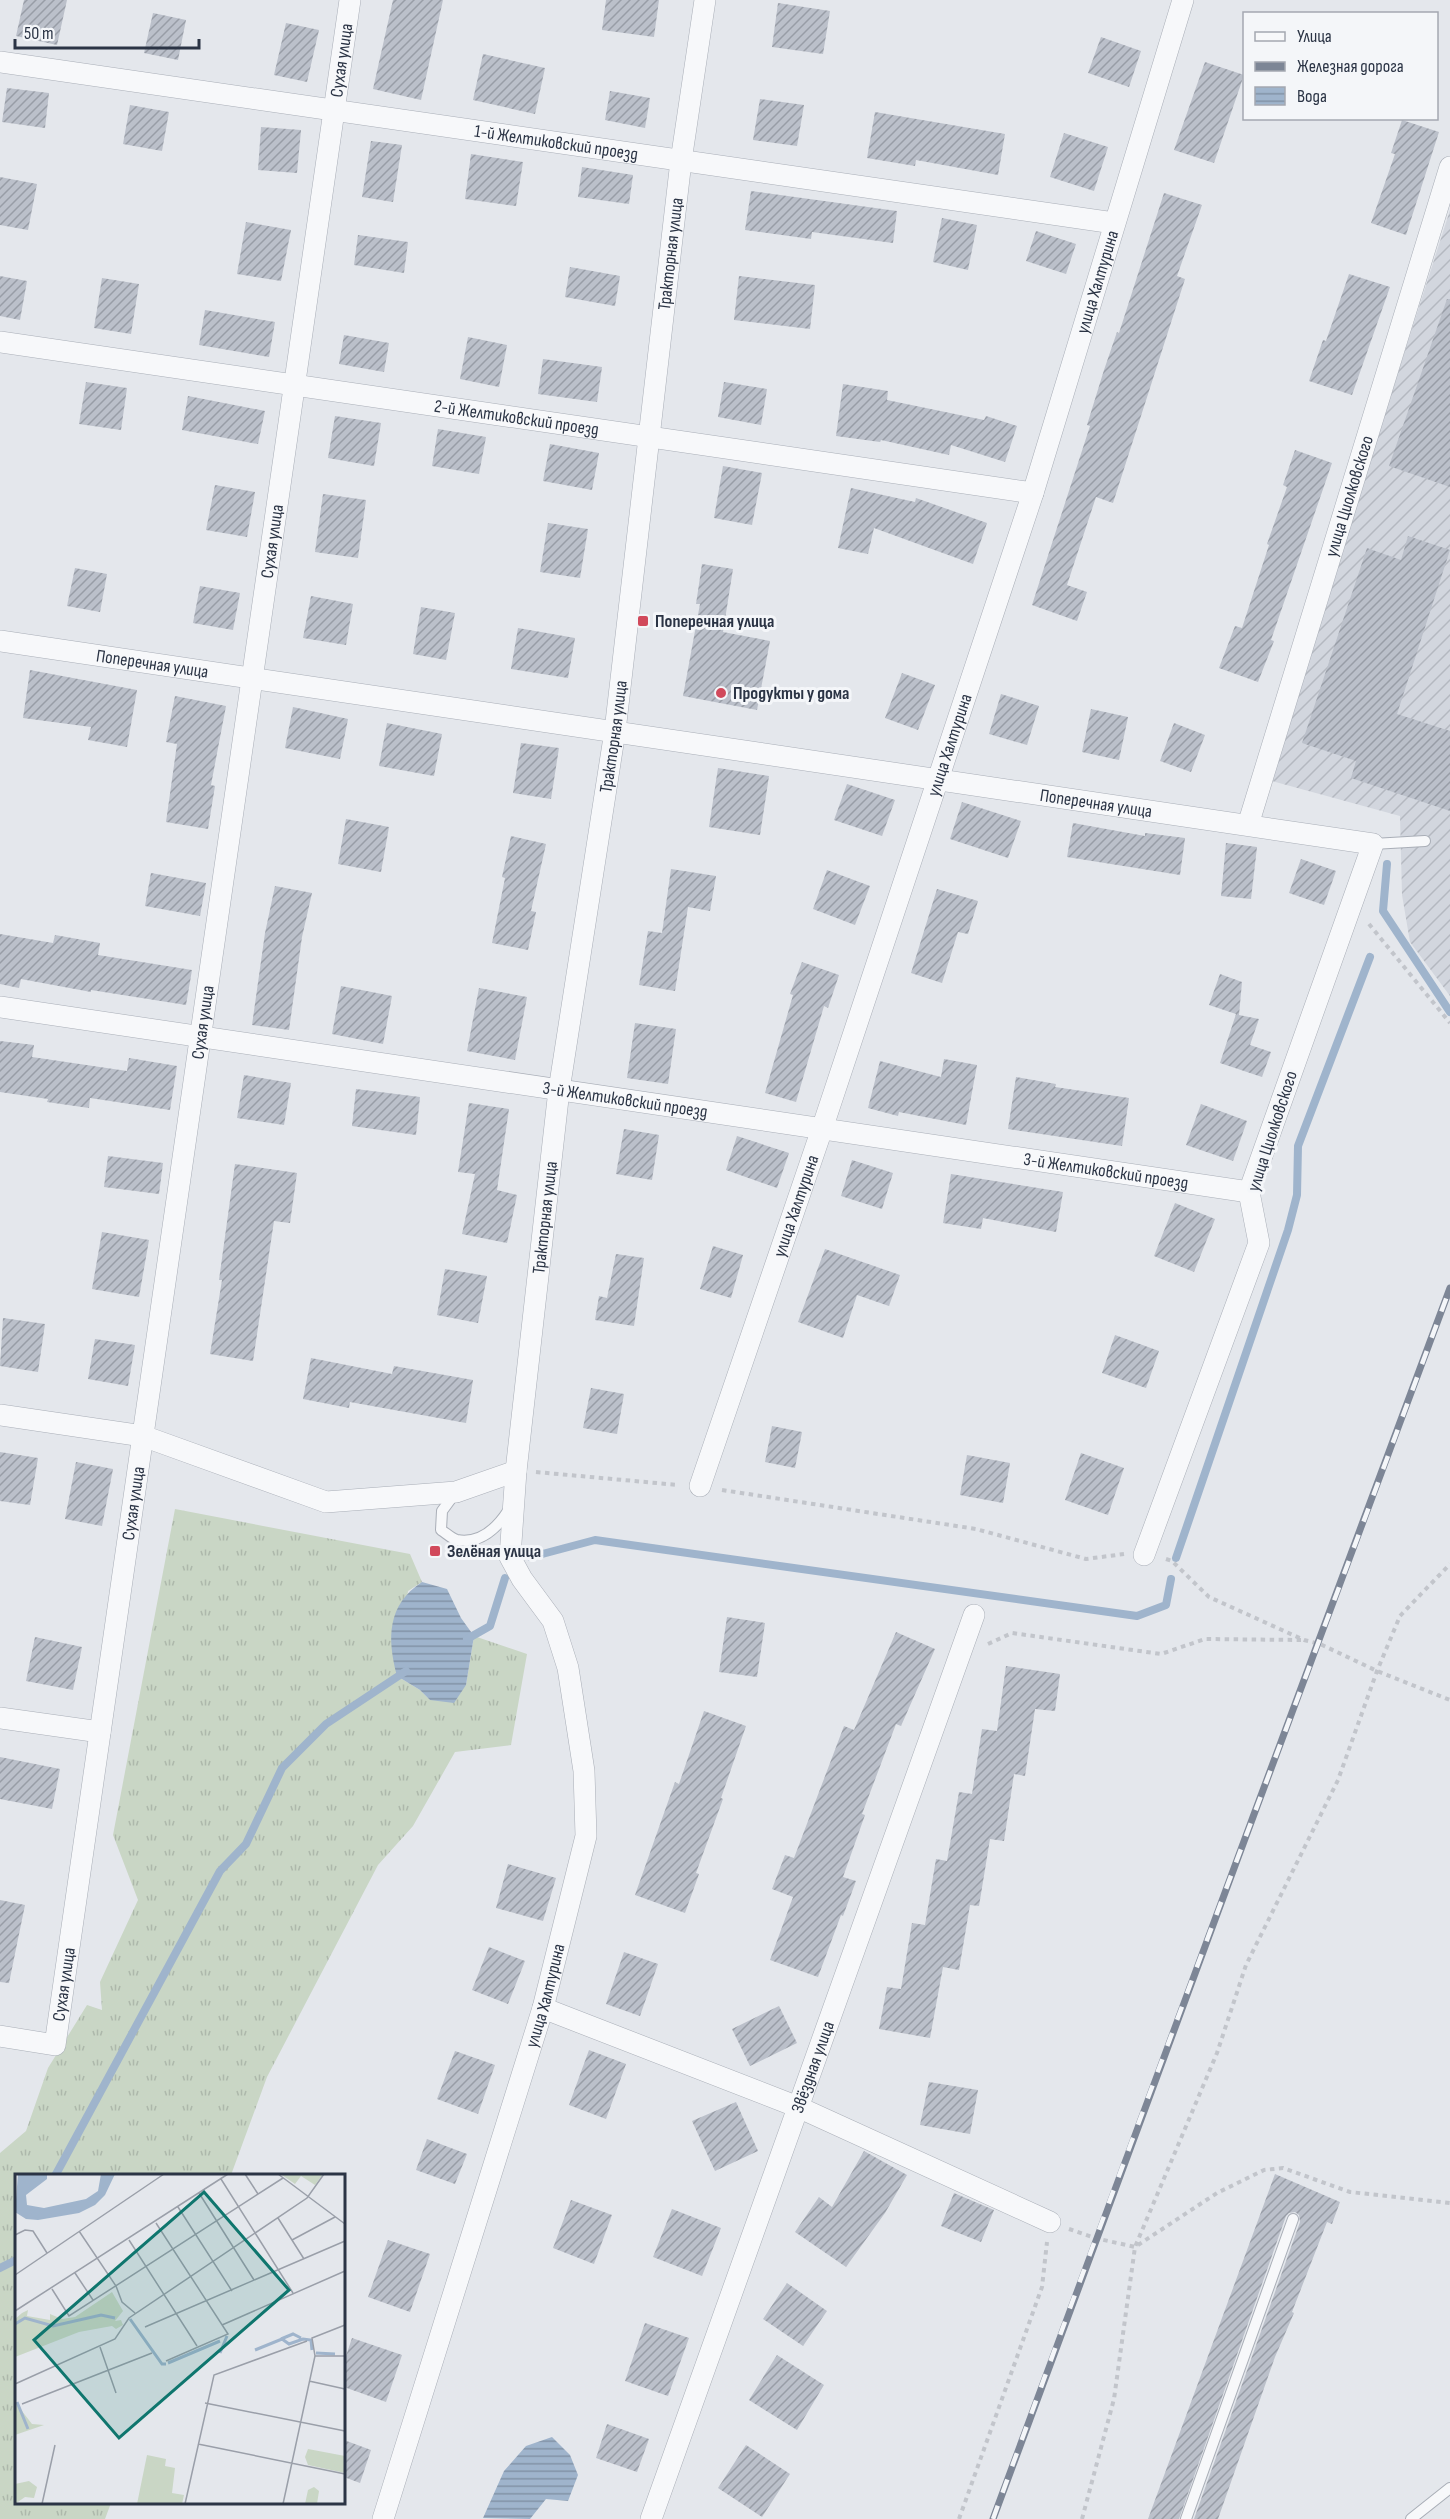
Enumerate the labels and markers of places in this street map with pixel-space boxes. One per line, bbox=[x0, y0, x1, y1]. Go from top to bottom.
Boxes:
place label: Поперечная улица bbox=[655, 611, 774, 632]
marker: Поперечная улица bbox=[636, 614, 650, 628]
place label: Продукты у дома bbox=[733, 683, 849, 704]
marker: Продукты у дома bbox=[714, 686, 728, 700]
place label: Зелёная улица bbox=[447, 1541, 541, 1562]
marker: Зелёная улица bbox=[428, 1544, 442, 1558]

